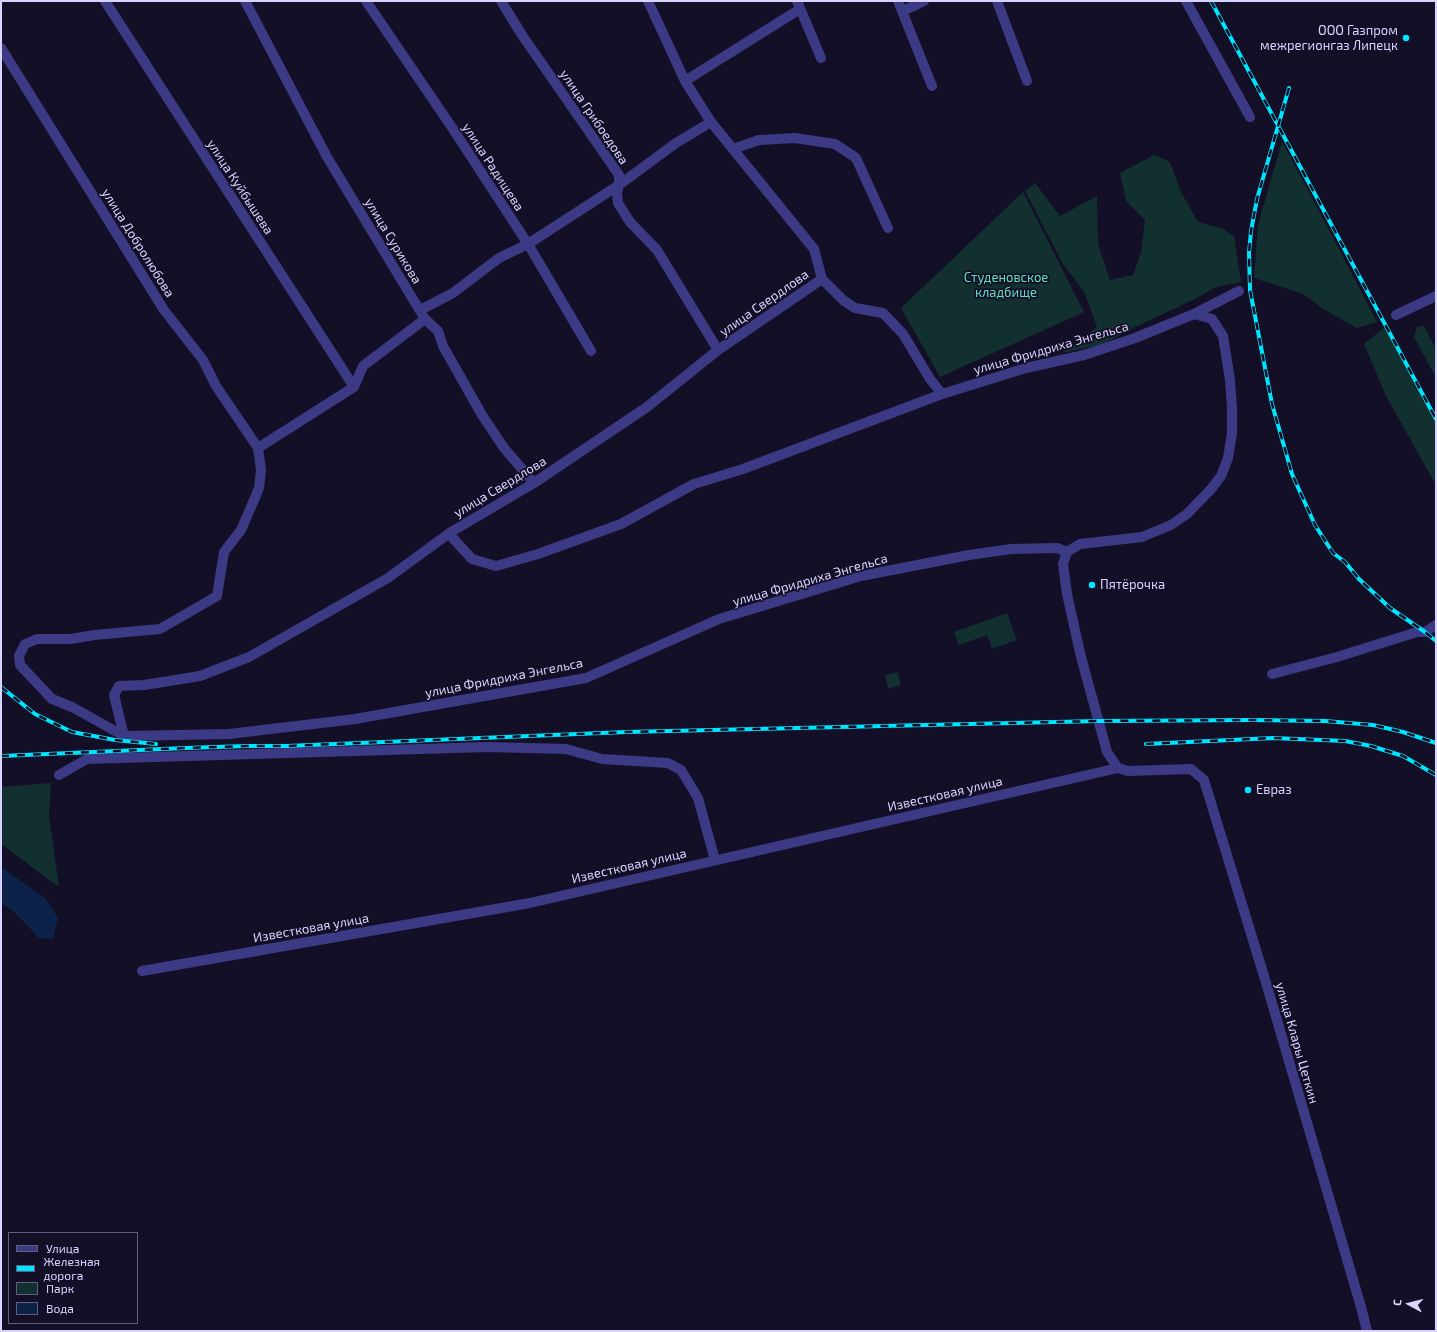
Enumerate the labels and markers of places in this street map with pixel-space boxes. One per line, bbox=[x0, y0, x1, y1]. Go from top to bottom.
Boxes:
place label: ООО Газпром межрегионгаз Липецк bbox=[1260, 23, 1398, 54]
marker: ООО Газпром межрегионгаз Липецк bbox=[1401, 33, 1411, 43]
place label: Пятёрочка bbox=[1100, 577, 1165, 593]
marker: Пятёрочка bbox=[1087, 580, 1097, 590]
place label: Евраз bbox=[1256, 782, 1292, 798]
marker: Евраз bbox=[1243, 785, 1253, 795]

